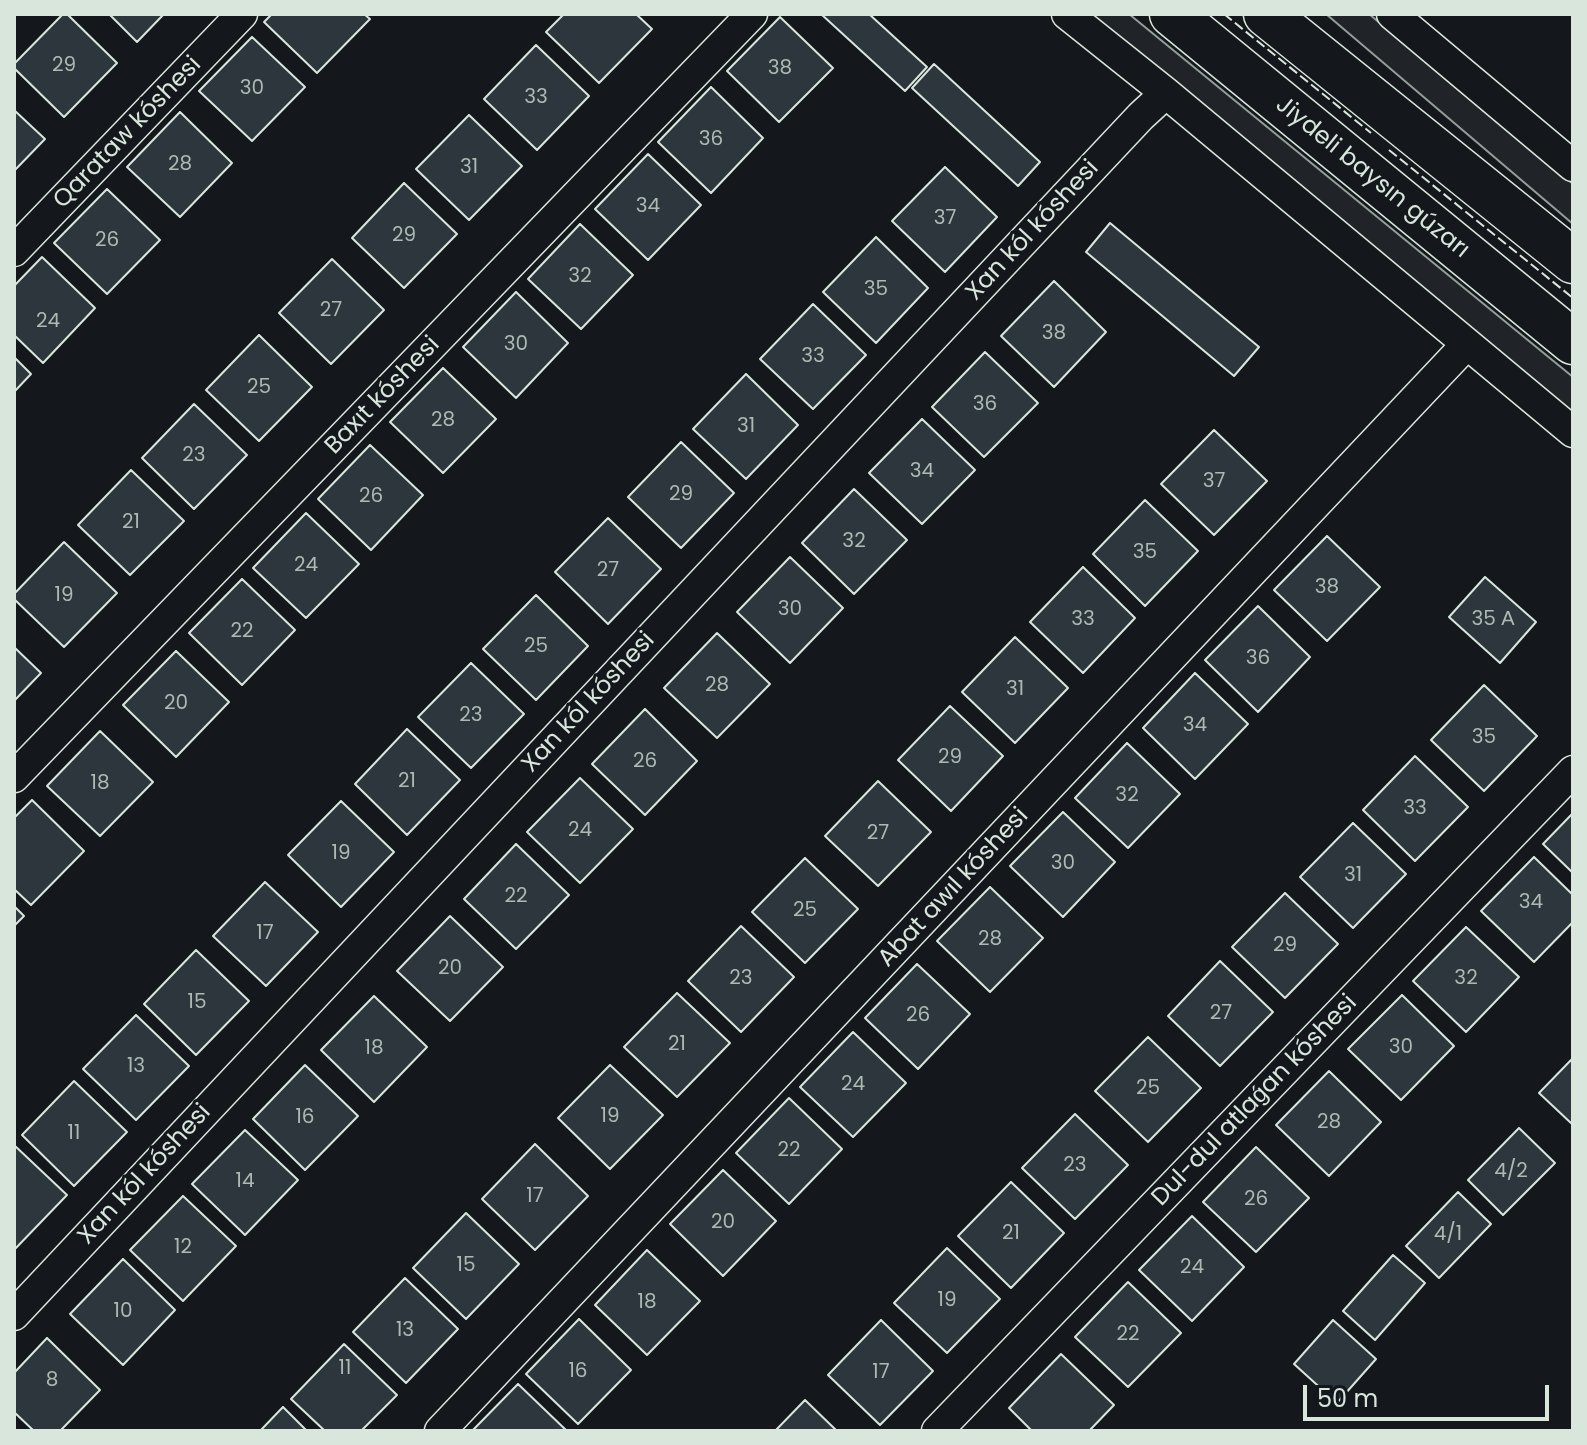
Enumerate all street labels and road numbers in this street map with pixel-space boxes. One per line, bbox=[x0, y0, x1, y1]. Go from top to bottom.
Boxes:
street label: Qarataw kóshesi bbox=[48, 51, 208, 215]
street label: Jiydeli baysın gúzarı bbox=[1269, 91, 1475, 265]
street label: Xan kól kóshesi bbox=[960, 155, 1106, 307]
street label: Baxıt kóshesi bbox=[320, 331, 446, 461]
street label: Xan kól kóshesi bbox=[516, 627, 662, 779]
street label: Abat awıl kóshesi bbox=[873, 803, 1035, 973]
street label: Dul-dul atlaǵan kóshesi bbox=[1146, 989, 1364, 1213]
street label: Xan kól kóshesi bbox=[72, 1099, 218, 1251]

